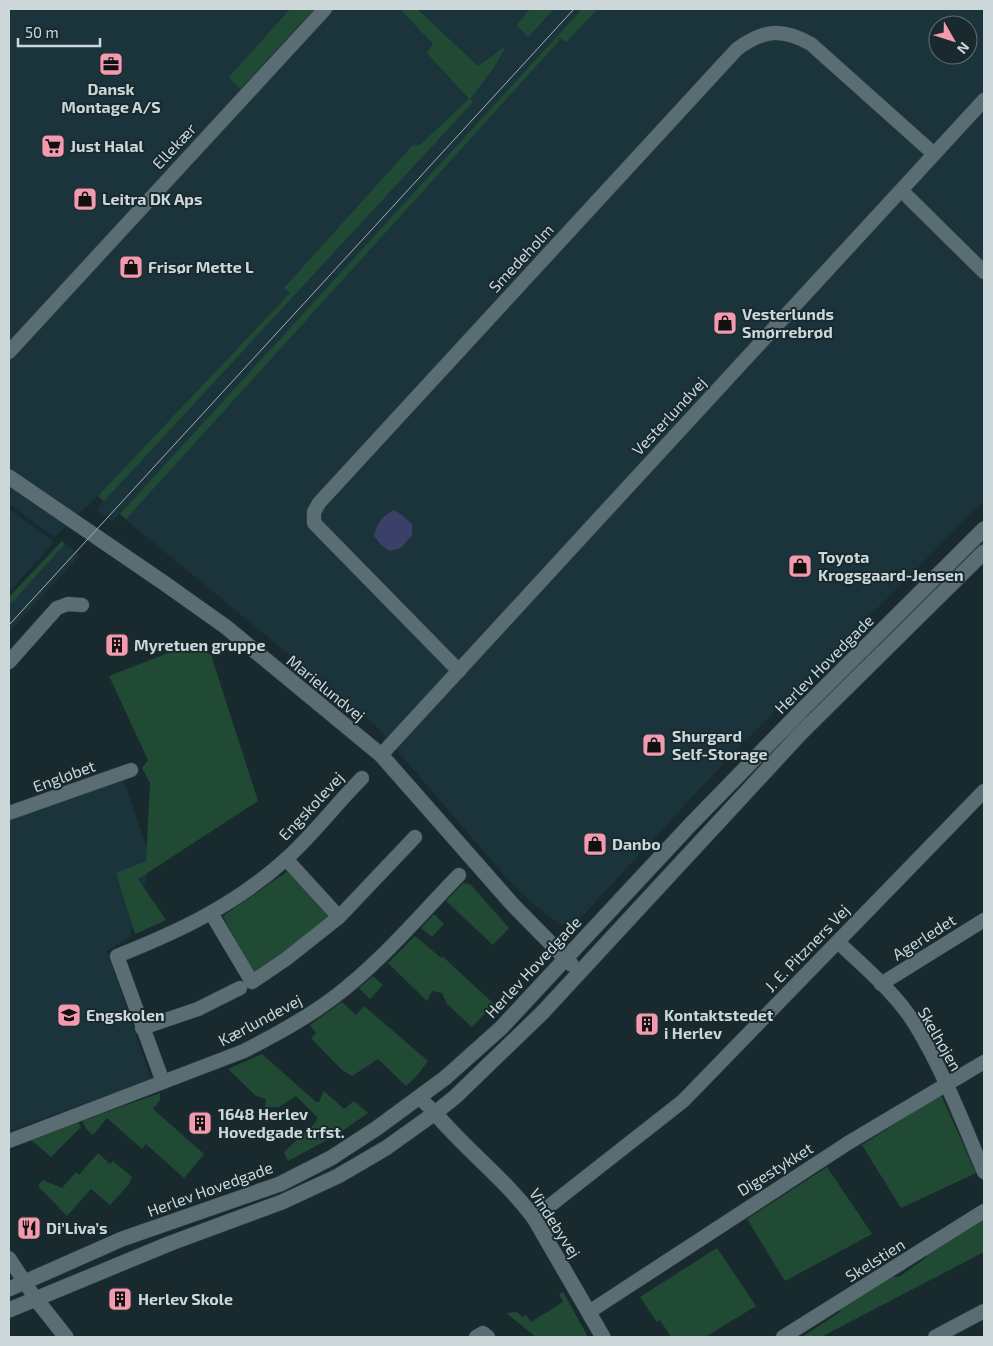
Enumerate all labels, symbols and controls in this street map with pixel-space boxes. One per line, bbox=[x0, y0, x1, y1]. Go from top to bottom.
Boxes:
scale bar bbox=[18, 15, 100, 47]
north arrow bbox=[928, 15, 978, 65]
text: 50 m bbox=[25, 23, 59, 41]
text: N bbox=[954, 39, 973, 58]
office icon: Dansk Montage A/S bbox=[98, 51, 124, 77]
place label: Dansk Montage A/S bbox=[61, 79, 161, 116]
street label: Ellekær bbox=[148, 118, 200, 172]
supermarket icon: Just Halal bbox=[40, 133, 66, 159]
place label: Just Halal bbox=[70, 136, 144, 155]
shop icon: Leitra DK Aps bbox=[72, 186, 98, 212]
place label: Leitra DK Aps bbox=[102, 189, 202, 208]
street label: Smedeholm bbox=[484, 220, 557, 296]
shop icon: Frisør Mette L bbox=[118, 254, 144, 280]
place label: Frisør Mette L bbox=[148, 257, 254, 276]
place label: Vesterlunds Smørrebrød bbox=[742, 304, 834, 341]
shop icon: Vesterlunds Smørrebrød bbox=[712, 310, 738, 336]
street label: Vesterlundvej bbox=[627, 373, 711, 459]
place label: Toyota Krogsgaard-Jensen bbox=[818, 547, 964, 584]
shop icon: Toyota Krogsgaard-Jensen bbox=[787, 553, 813, 579]
street label: Herlev Hovedgade bbox=[770, 610, 877, 717]
building icon: Myretuen gruppe bbox=[104, 632, 130, 658]
place label: Myretuen gruppe bbox=[134, 635, 265, 655]
street label: Marielundvej bbox=[283, 650, 369, 726]
place label: Shurgard Self-Storage bbox=[672, 726, 768, 763]
shop icon: Shurgard Self-Storage bbox=[641, 732, 667, 758]
street label: Engløbet bbox=[30, 756, 98, 796]
street label: Engskolevej bbox=[274, 768, 348, 844]
shop icon: Danbo bbox=[582, 831, 608, 857]
place label: Danbo bbox=[612, 834, 661, 853]
street label: J. E. Pitzners Vej bbox=[760, 900, 854, 996]
street label: Agerledet bbox=[889, 910, 959, 963]
street label: Herlev Hovedgade bbox=[481, 912, 585, 1021]
street label: Kærlundevej bbox=[215, 990, 305, 1050]
school or university icon: Engskolen bbox=[56, 1002, 82, 1028]
street label: Skelhøjen bbox=[914, 1003, 966, 1075]
place label: Engskolen bbox=[86, 1005, 165, 1024]
place label: Kontaktstedet i Herlev bbox=[664, 1005, 774, 1042]
building icon: Kontaktstedet i Herlev bbox=[634, 1011, 660, 1037]
place label: 1648 Herlev Hovedgade trfst. bbox=[218, 1104, 345, 1141]
building icon: 1648 Herlev Hovedgade trfst. bbox=[187, 1110, 213, 1136]
street label: Digestykket bbox=[733, 1138, 816, 1199]
street label: Herlev Hovedgade bbox=[145, 1157, 275, 1220]
street label: Vindebyvej bbox=[525, 1184, 585, 1262]
restaurant icon: Di’Liva’s bbox=[16, 1215, 42, 1241]
place label: Di’Liva’s bbox=[46, 1218, 107, 1237]
street label: Skelstien bbox=[842, 1234, 908, 1285]
building icon: Herlev Skole bbox=[107, 1286, 133, 1312]
place label: Herlev Skole bbox=[138, 1289, 233, 1308]

